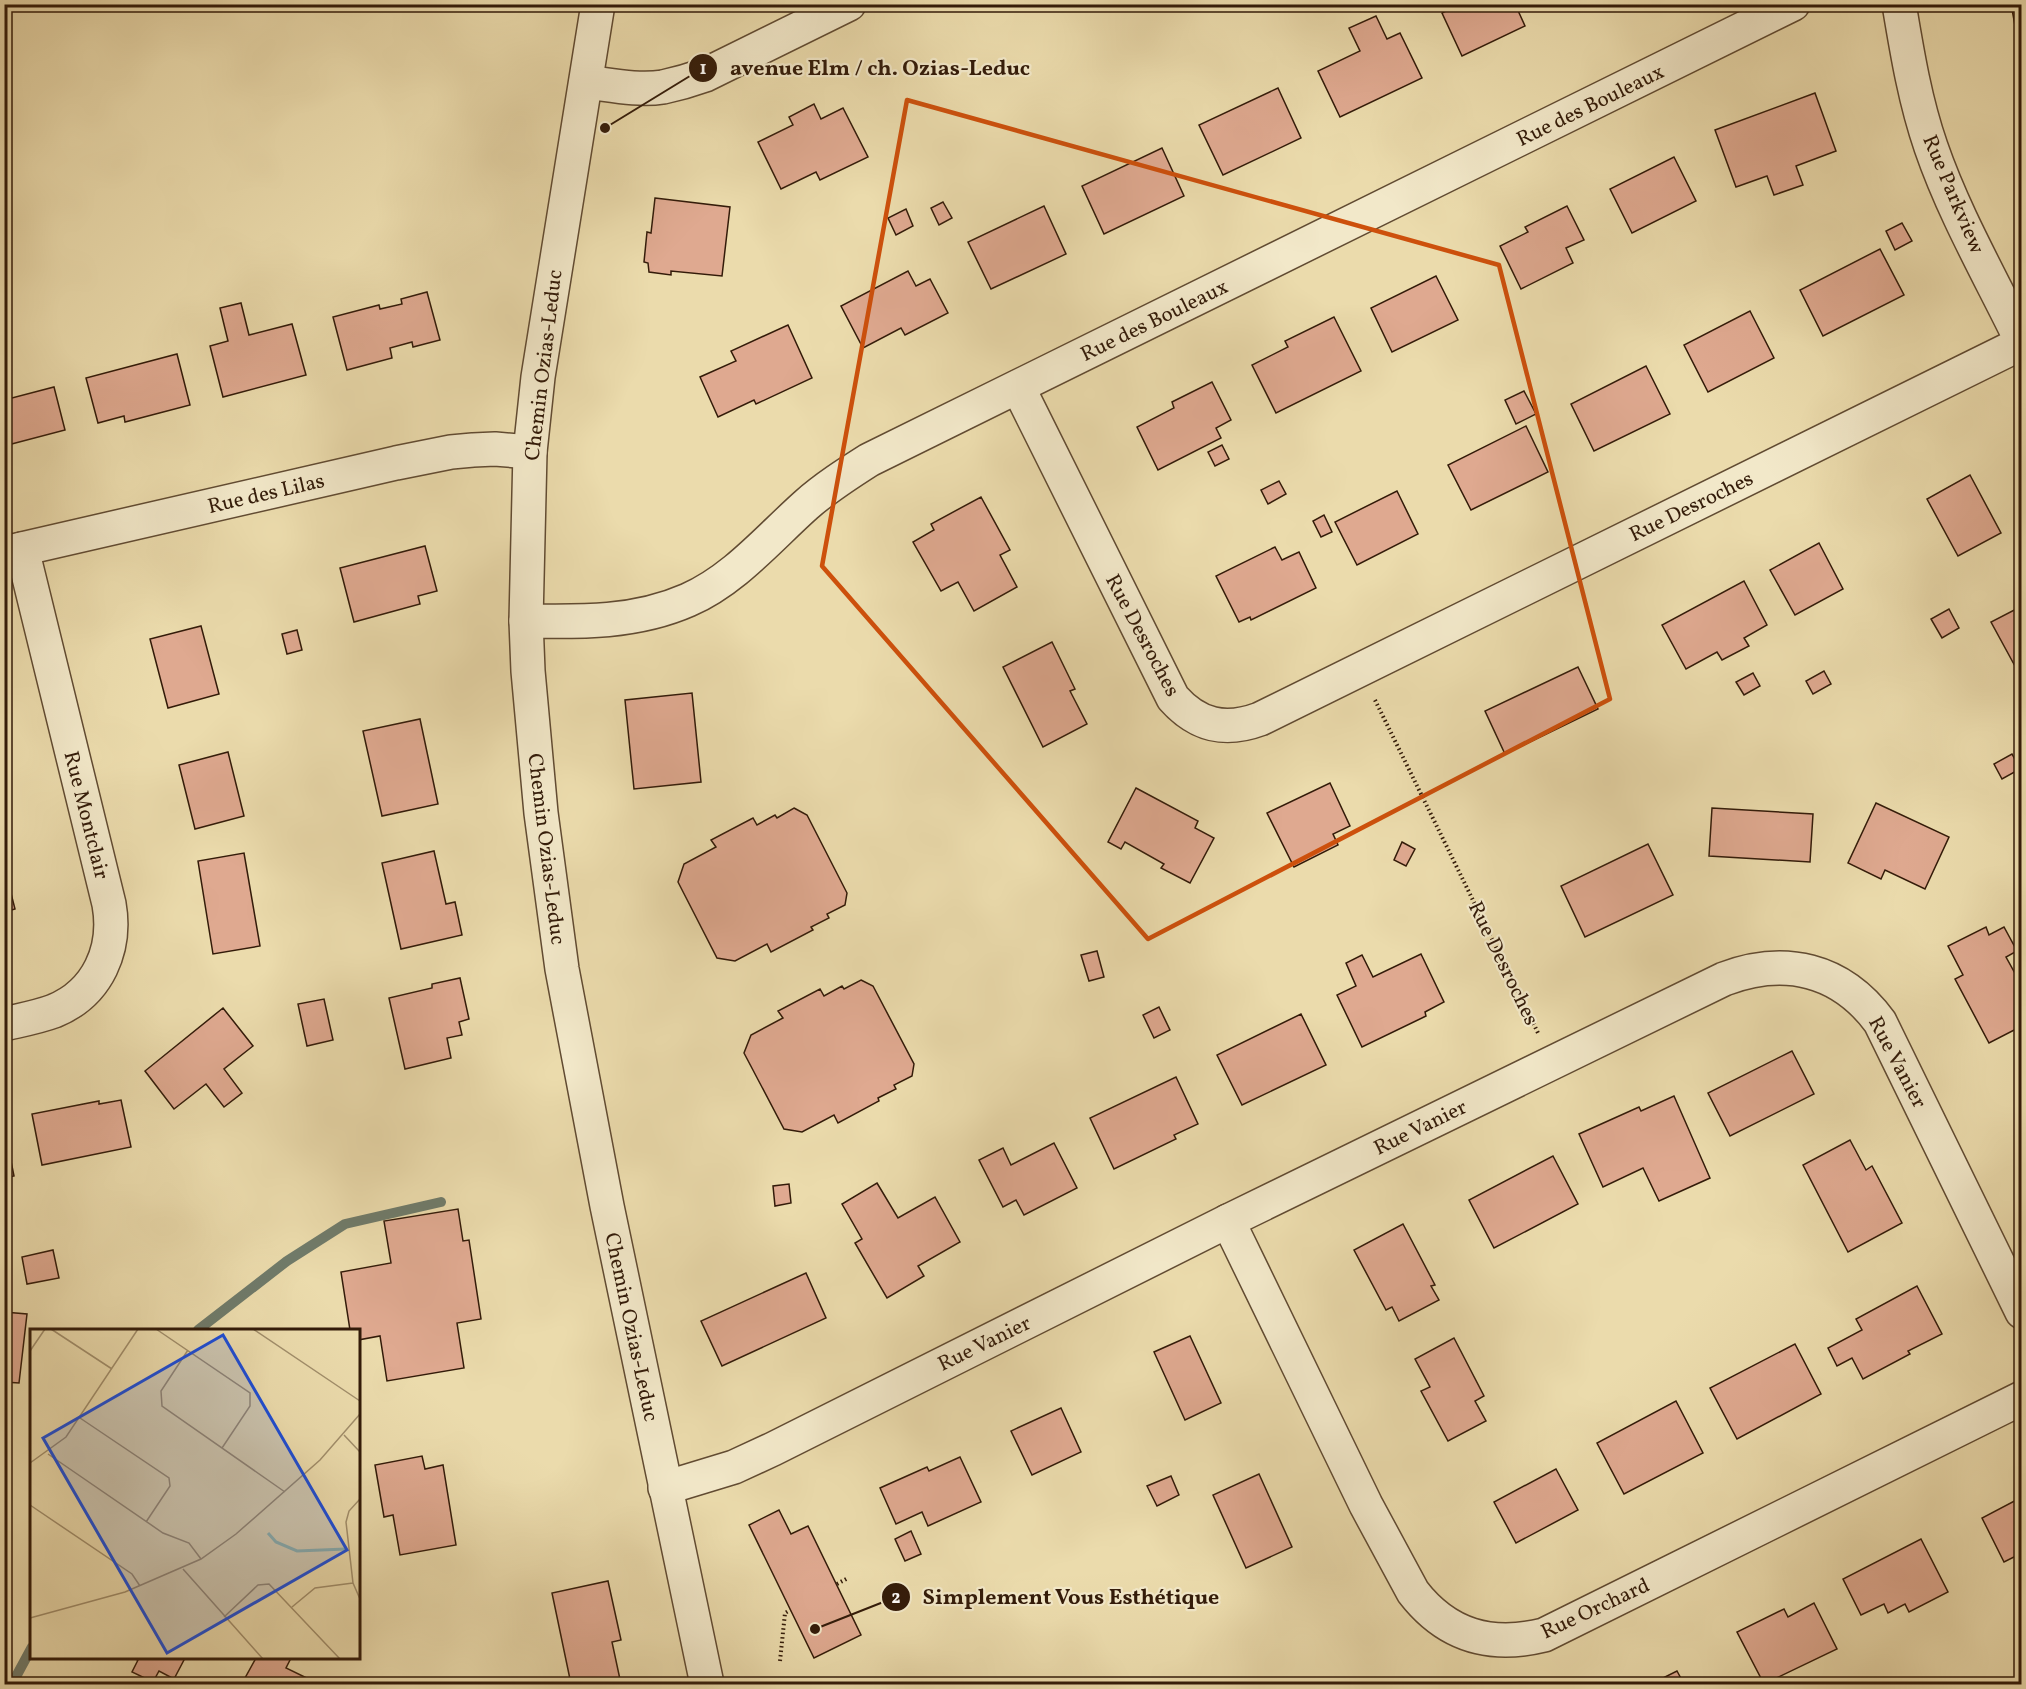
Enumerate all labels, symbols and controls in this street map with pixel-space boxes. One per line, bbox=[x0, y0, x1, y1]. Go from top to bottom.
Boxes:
callout: avenue Elm / ch. Ozias-Leduc bbox=[688, 48, 1042, 88]
text: avenue Elm / ch. Ozias-Leduc bbox=[730, 54, 1030, 85]
text: 1 bbox=[699, 57, 707, 82]
street label: Rue des Bouleaux bbox=[1512, 58, 1669, 155]
street label: Rue Parkview bbox=[1915, 131, 1991, 259]
street label: Chemin Ozias-Leduc bbox=[518, 268, 571, 462]
street label: Rue des Bouleaux bbox=[1076, 273, 1233, 370]
street label: Rue Desroches bbox=[1625, 465, 1759, 550]
street label: Rue des Lilas bbox=[205, 467, 328, 522]
street label: Rue Desroches bbox=[1097, 569, 1186, 702]
street label: Rue Montclair bbox=[56, 748, 116, 883]
street label: Chemin Ozias-Leduc bbox=[519, 752, 572, 946]
street label: Rue Desroches bbox=[1460, 897, 1545, 1031]
street label: Rue Vanier bbox=[1860, 1012, 1933, 1114]
street label: Rue Vanier bbox=[1369, 1093, 1472, 1163]
street label: Chemin Ozias-Leduc bbox=[596, 1230, 665, 1424]
street label: Rue Vanier bbox=[933, 1309, 1036, 1379]
inset map bbox=[30, 1329, 360, 1659]
street label: Rue Orchard bbox=[1536, 1571, 1655, 1647]
callout: Simplement Vous Esthétique bbox=[881, 1577, 1232, 1617]
text: Simplement Vous Esthétique bbox=[923, 1583, 1219, 1614]
text: 2 bbox=[891, 1586, 901, 1611]

